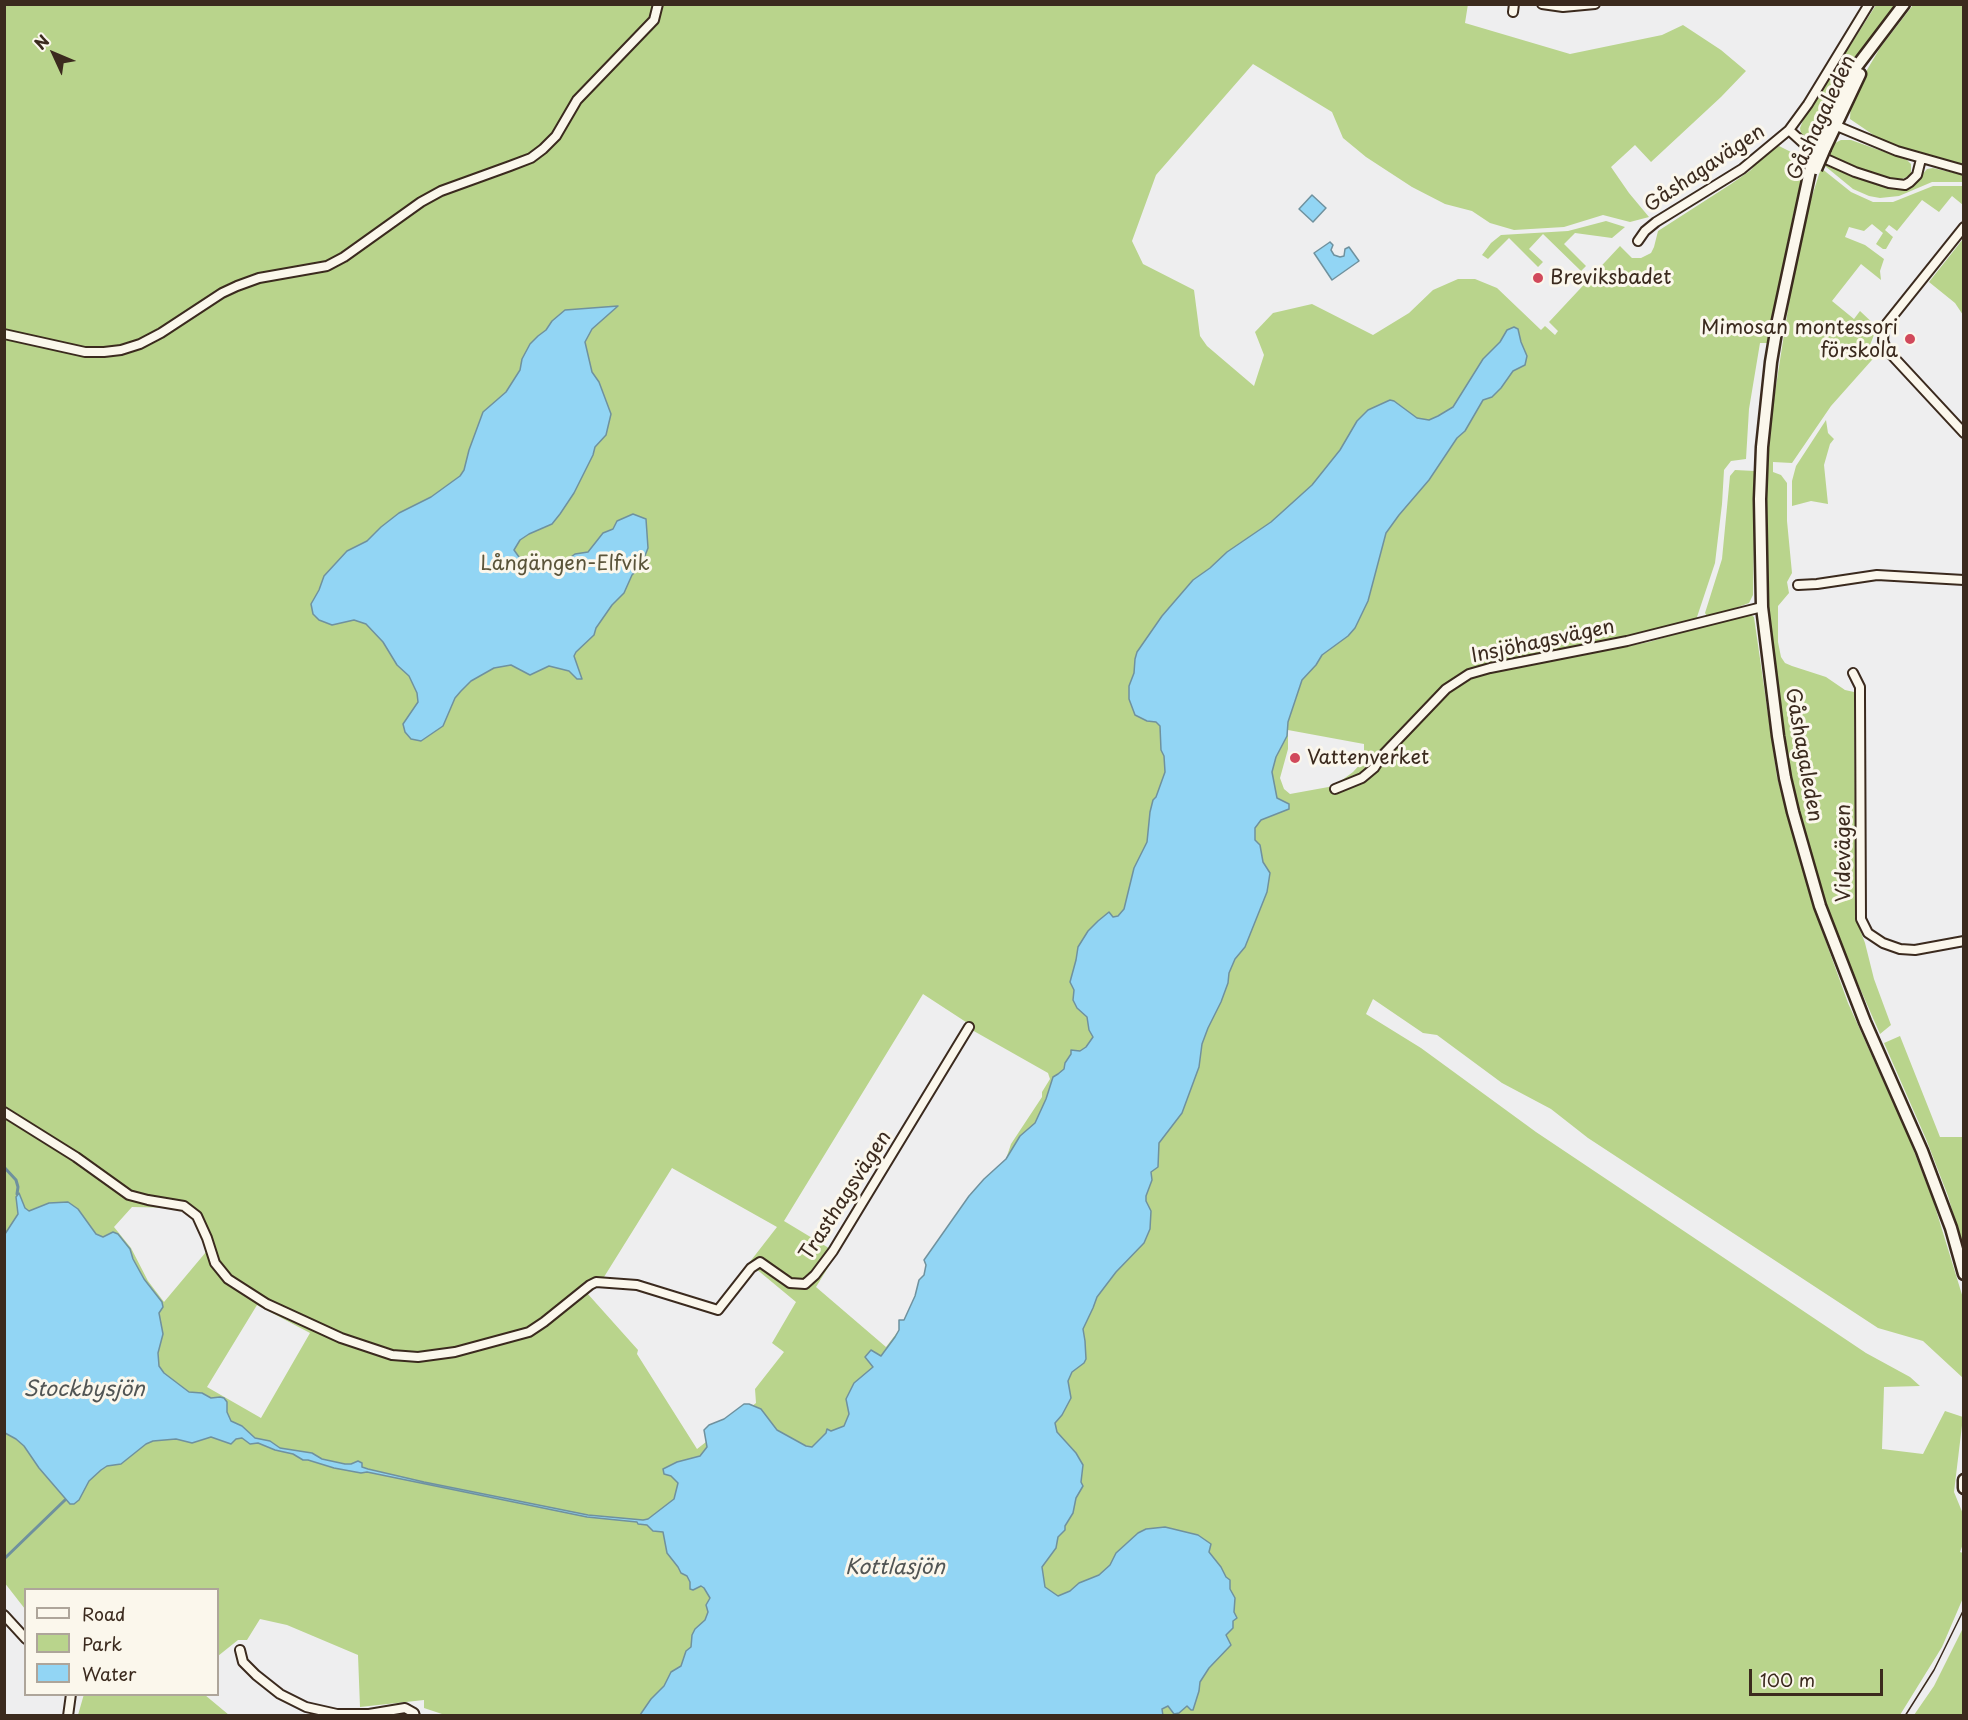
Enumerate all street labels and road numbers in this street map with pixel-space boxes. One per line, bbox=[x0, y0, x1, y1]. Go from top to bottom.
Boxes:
street label: Gåshagaleden bbox=[1783, 52, 1861, 184]
street label: Gåshagavägen bbox=[1640, 120, 1770, 218]
street label: Insjöhagsvägen bbox=[1469, 615, 1617, 669]
street label: Gåshagaleden bbox=[1779, 686, 1827, 824]
street label: Videvägen bbox=[1832, 804, 1856, 902]
street label: Trasthagsvägen bbox=[795, 1127, 897, 1265]

